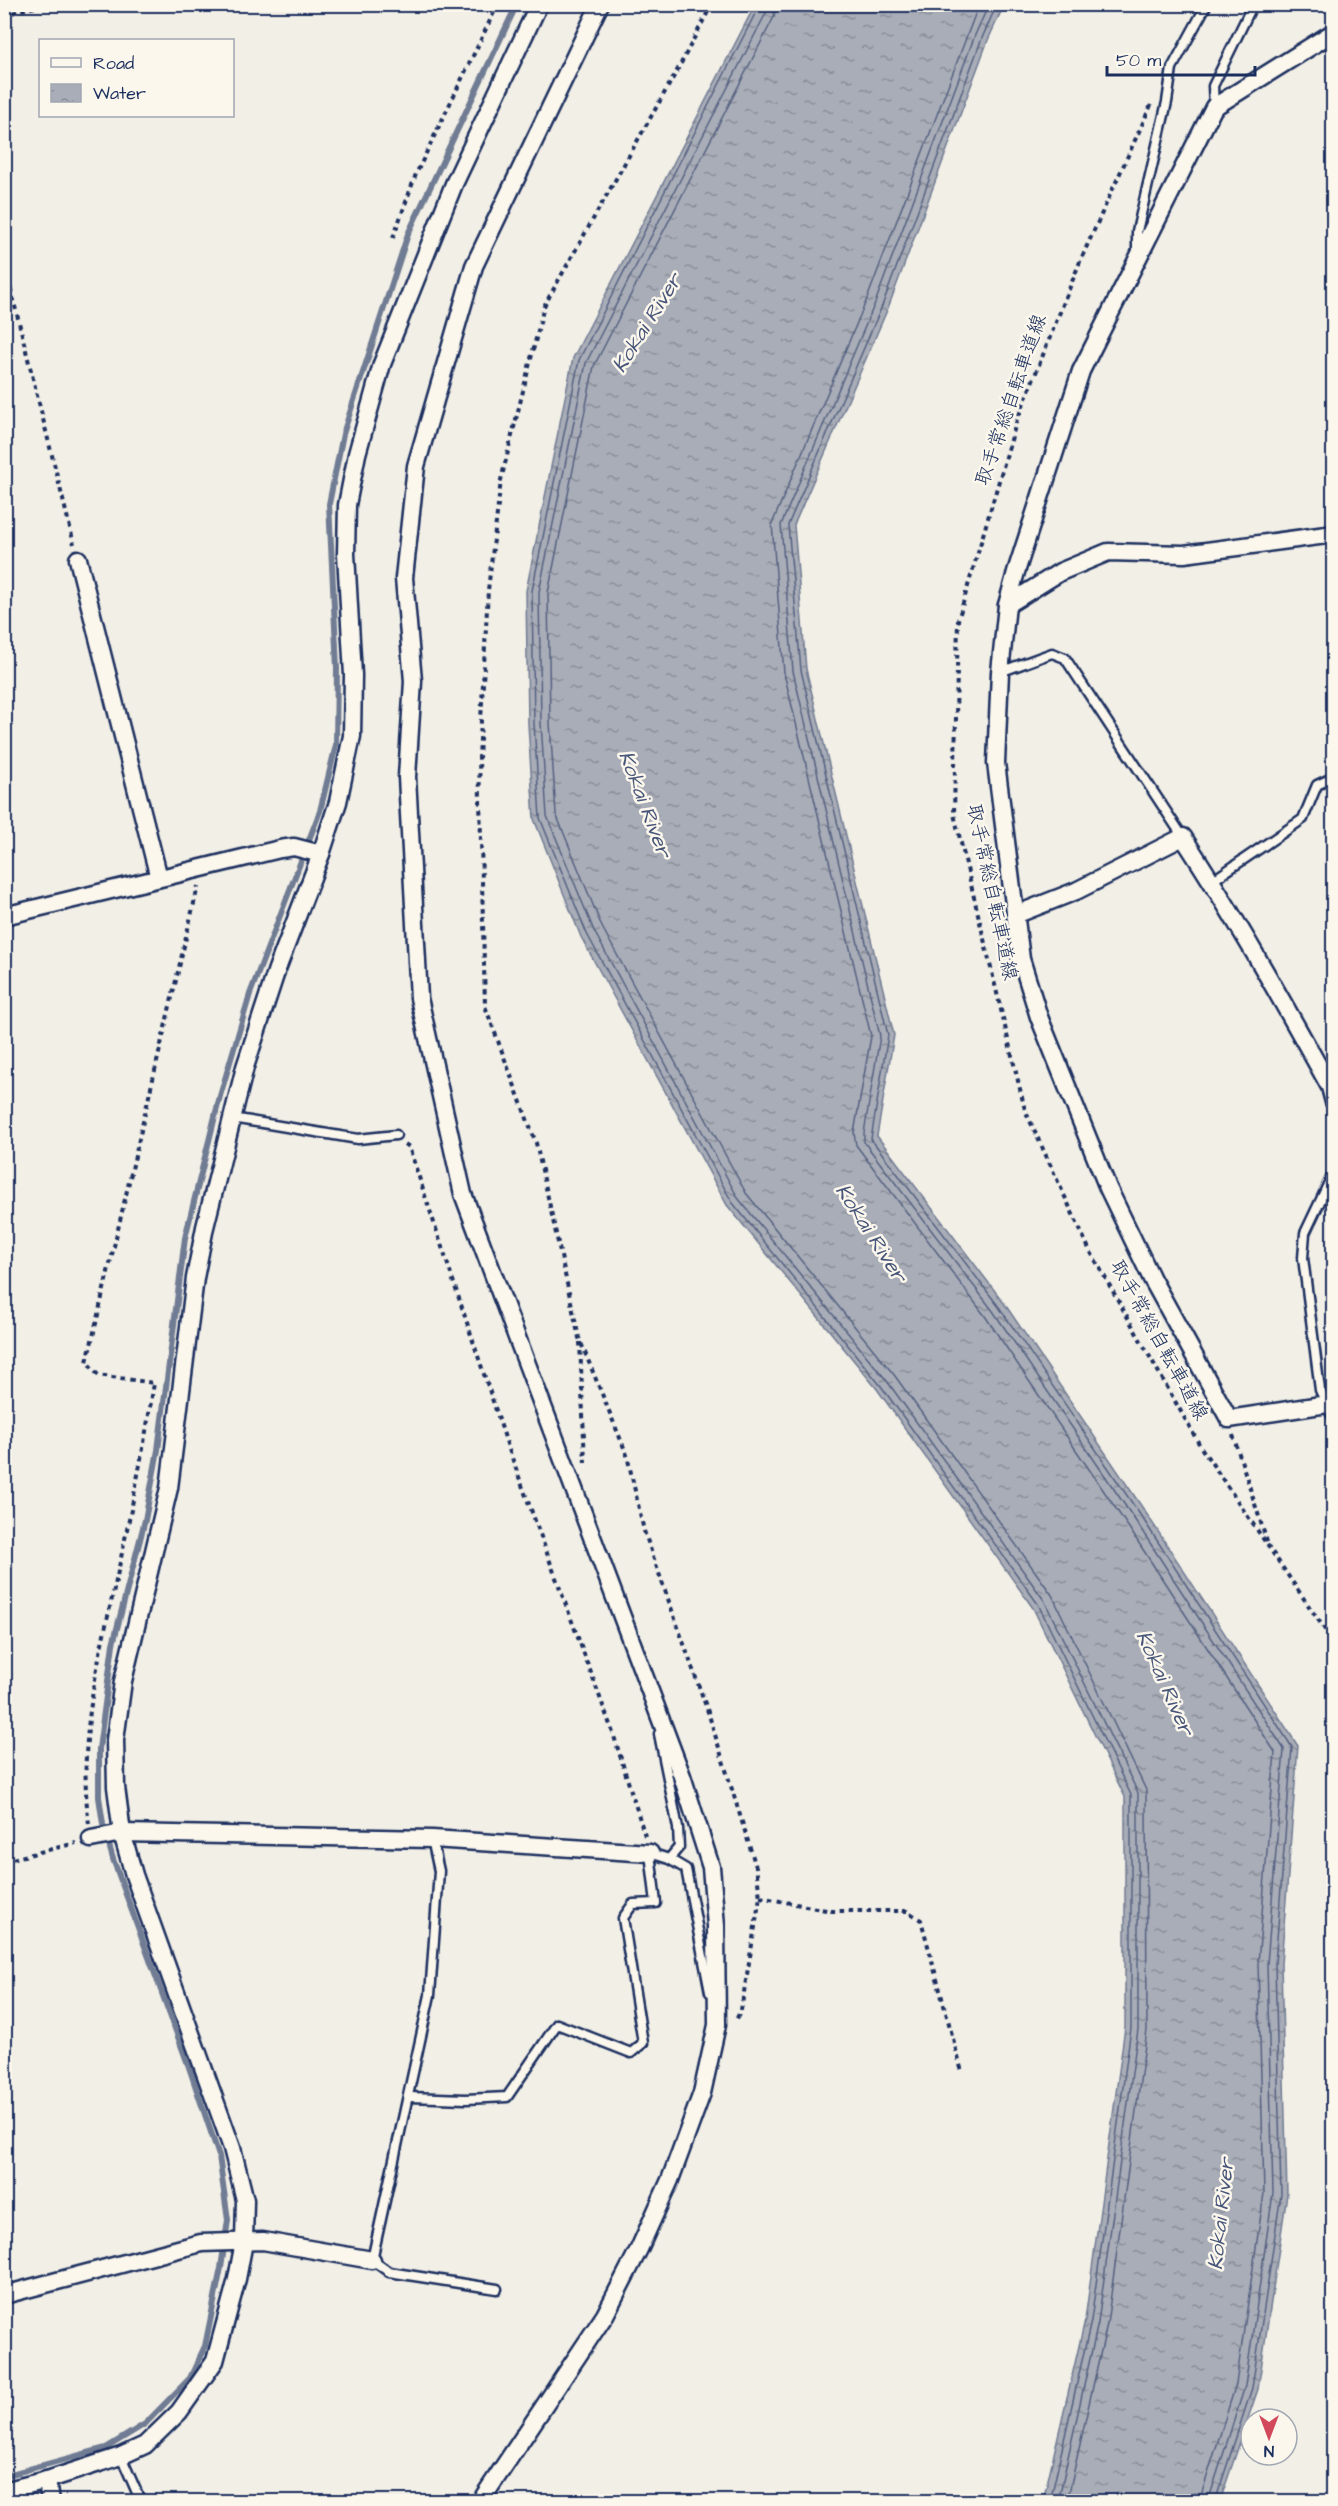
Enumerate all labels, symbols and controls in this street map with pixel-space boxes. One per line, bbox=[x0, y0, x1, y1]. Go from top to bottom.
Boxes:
legend bbox=[39, 39, 234, 117]
scale bar bbox=[1107, 39, 1256, 77]
text: 50 m bbox=[1116, 48, 1161, 73]
text: Road bbox=[93, 51, 134, 76]
text: Water bbox=[93, 81, 146, 106]
water label: Kokai River bbox=[605, 266, 690, 378]
street label: 取手常総自転車道線 bbox=[968, 310, 1054, 490]
water label: Kokai River bbox=[611, 747, 679, 864]
street label: 取手常総自転車道線 bbox=[960, 801, 1024, 983]
water label: Kokai River bbox=[828, 1178, 915, 1290]
street label: 取手常総自転車道線 bbox=[1103, 1254, 1215, 1426]
water label: Kokai River bbox=[1129, 1626, 1202, 1742]
water label: Kokai River bbox=[1201, 2155, 1242, 2271]
north arrow bbox=[1239, 2407, 1299, 2467]
text: N bbox=[1264, 2440, 1274, 2462]

